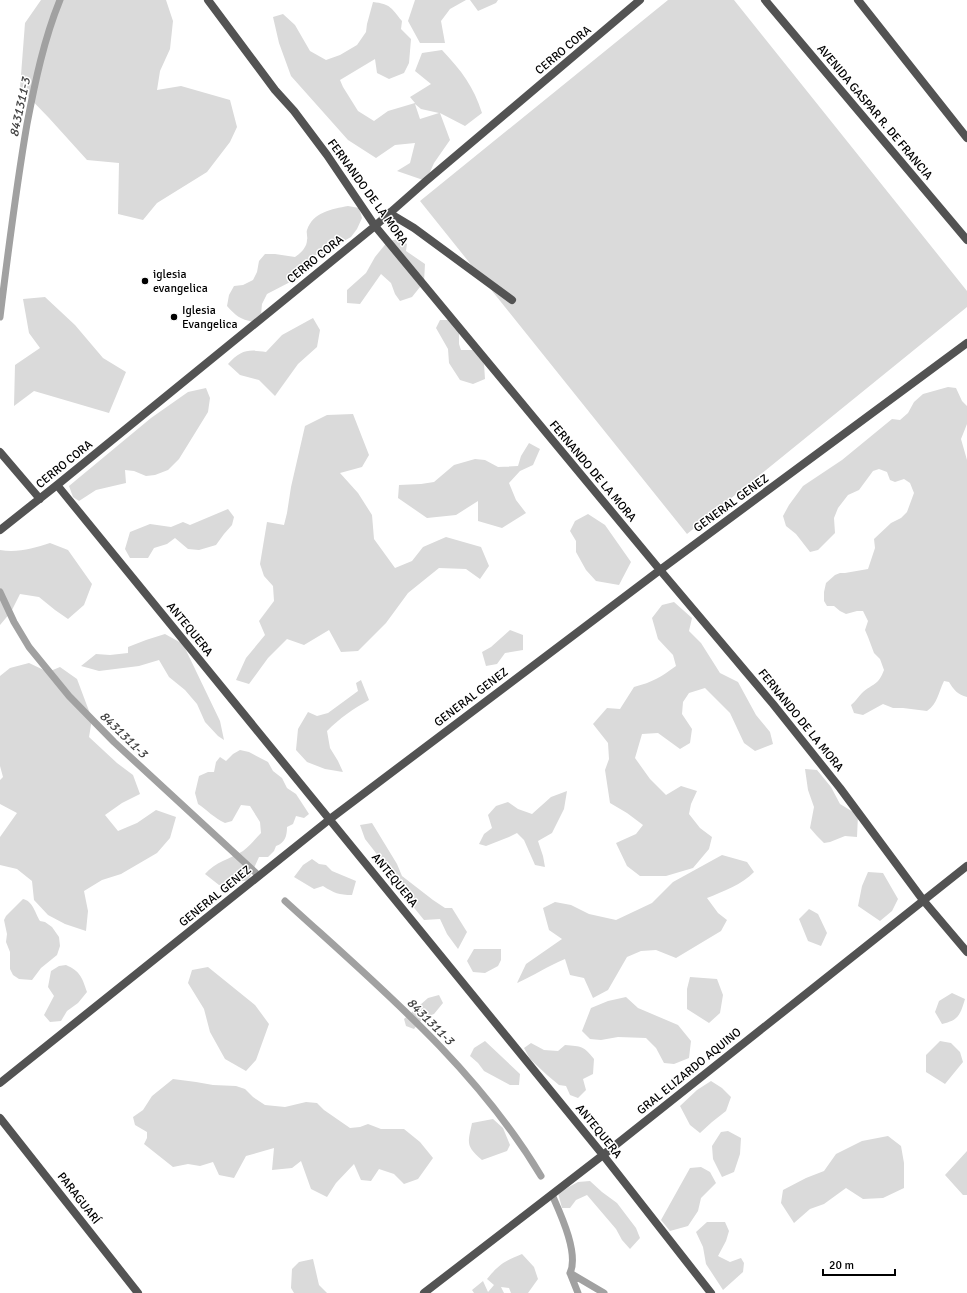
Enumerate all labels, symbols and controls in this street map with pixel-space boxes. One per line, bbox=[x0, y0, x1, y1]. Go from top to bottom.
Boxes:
street label: CERRO CORA bbox=[532, 22, 595, 78]
street label: AVENIDA GASPAR R. DE FRANCIA bbox=[814, 42, 936, 184]
water label: 8431311-3 bbox=[6, 75, 34, 138]
street label: FERNANDO DE LA MORA bbox=[324, 136, 412, 249]
street label: CERRO CORA bbox=[284, 232, 347, 287]
place label: iglesia evangelica bbox=[153, 267, 208, 296]
marker: iglesia evangelica bbox=[140, 276, 150, 286]
place label: Iglesia Evangelica bbox=[182, 303, 237, 332]
marker: Iglesia Evangelica bbox=[169, 312, 179, 322]
street label: FERNANDO DE LA MORA bbox=[546, 418, 640, 526]
street label: CERRO CORA bbox=[33, 437, 96, 492]
street label: GENERAL GENEZ bbox=[691, 471, 772, 536]
street label: ANTEQUERA bbox=[163, 599, 216, 660]
street label: GENERAL GENEZ bbox=[431, 664, 512, 730]
street label: FERNANDO DE LA MORA bbox=[755, 666, 847, 775]
water label: 8431311-3 bbox=[96, 708, 151, 762]
street label: ANTEQUERA bbox=[368, 850, 421, 911]
street label: GENERAL GENEZ bbox=[176, 862, 255, 930]
water label: 8431311-3 bbox=[403, 995, 458, 1049]
street label: GRAL ELIZARDO AQUINO bbox=[634, 1025, 745, 1118]
street label: ANTEQUERA bbox=[572, 1101, 625, 1162]
street label: PARAGUARÍ bbox=[54, 1170, 104, 1227]
scale bar bbox=[823, 1251, 895, 1277]
text: 20 m bbox=[829, 1258, 854, 1273]

